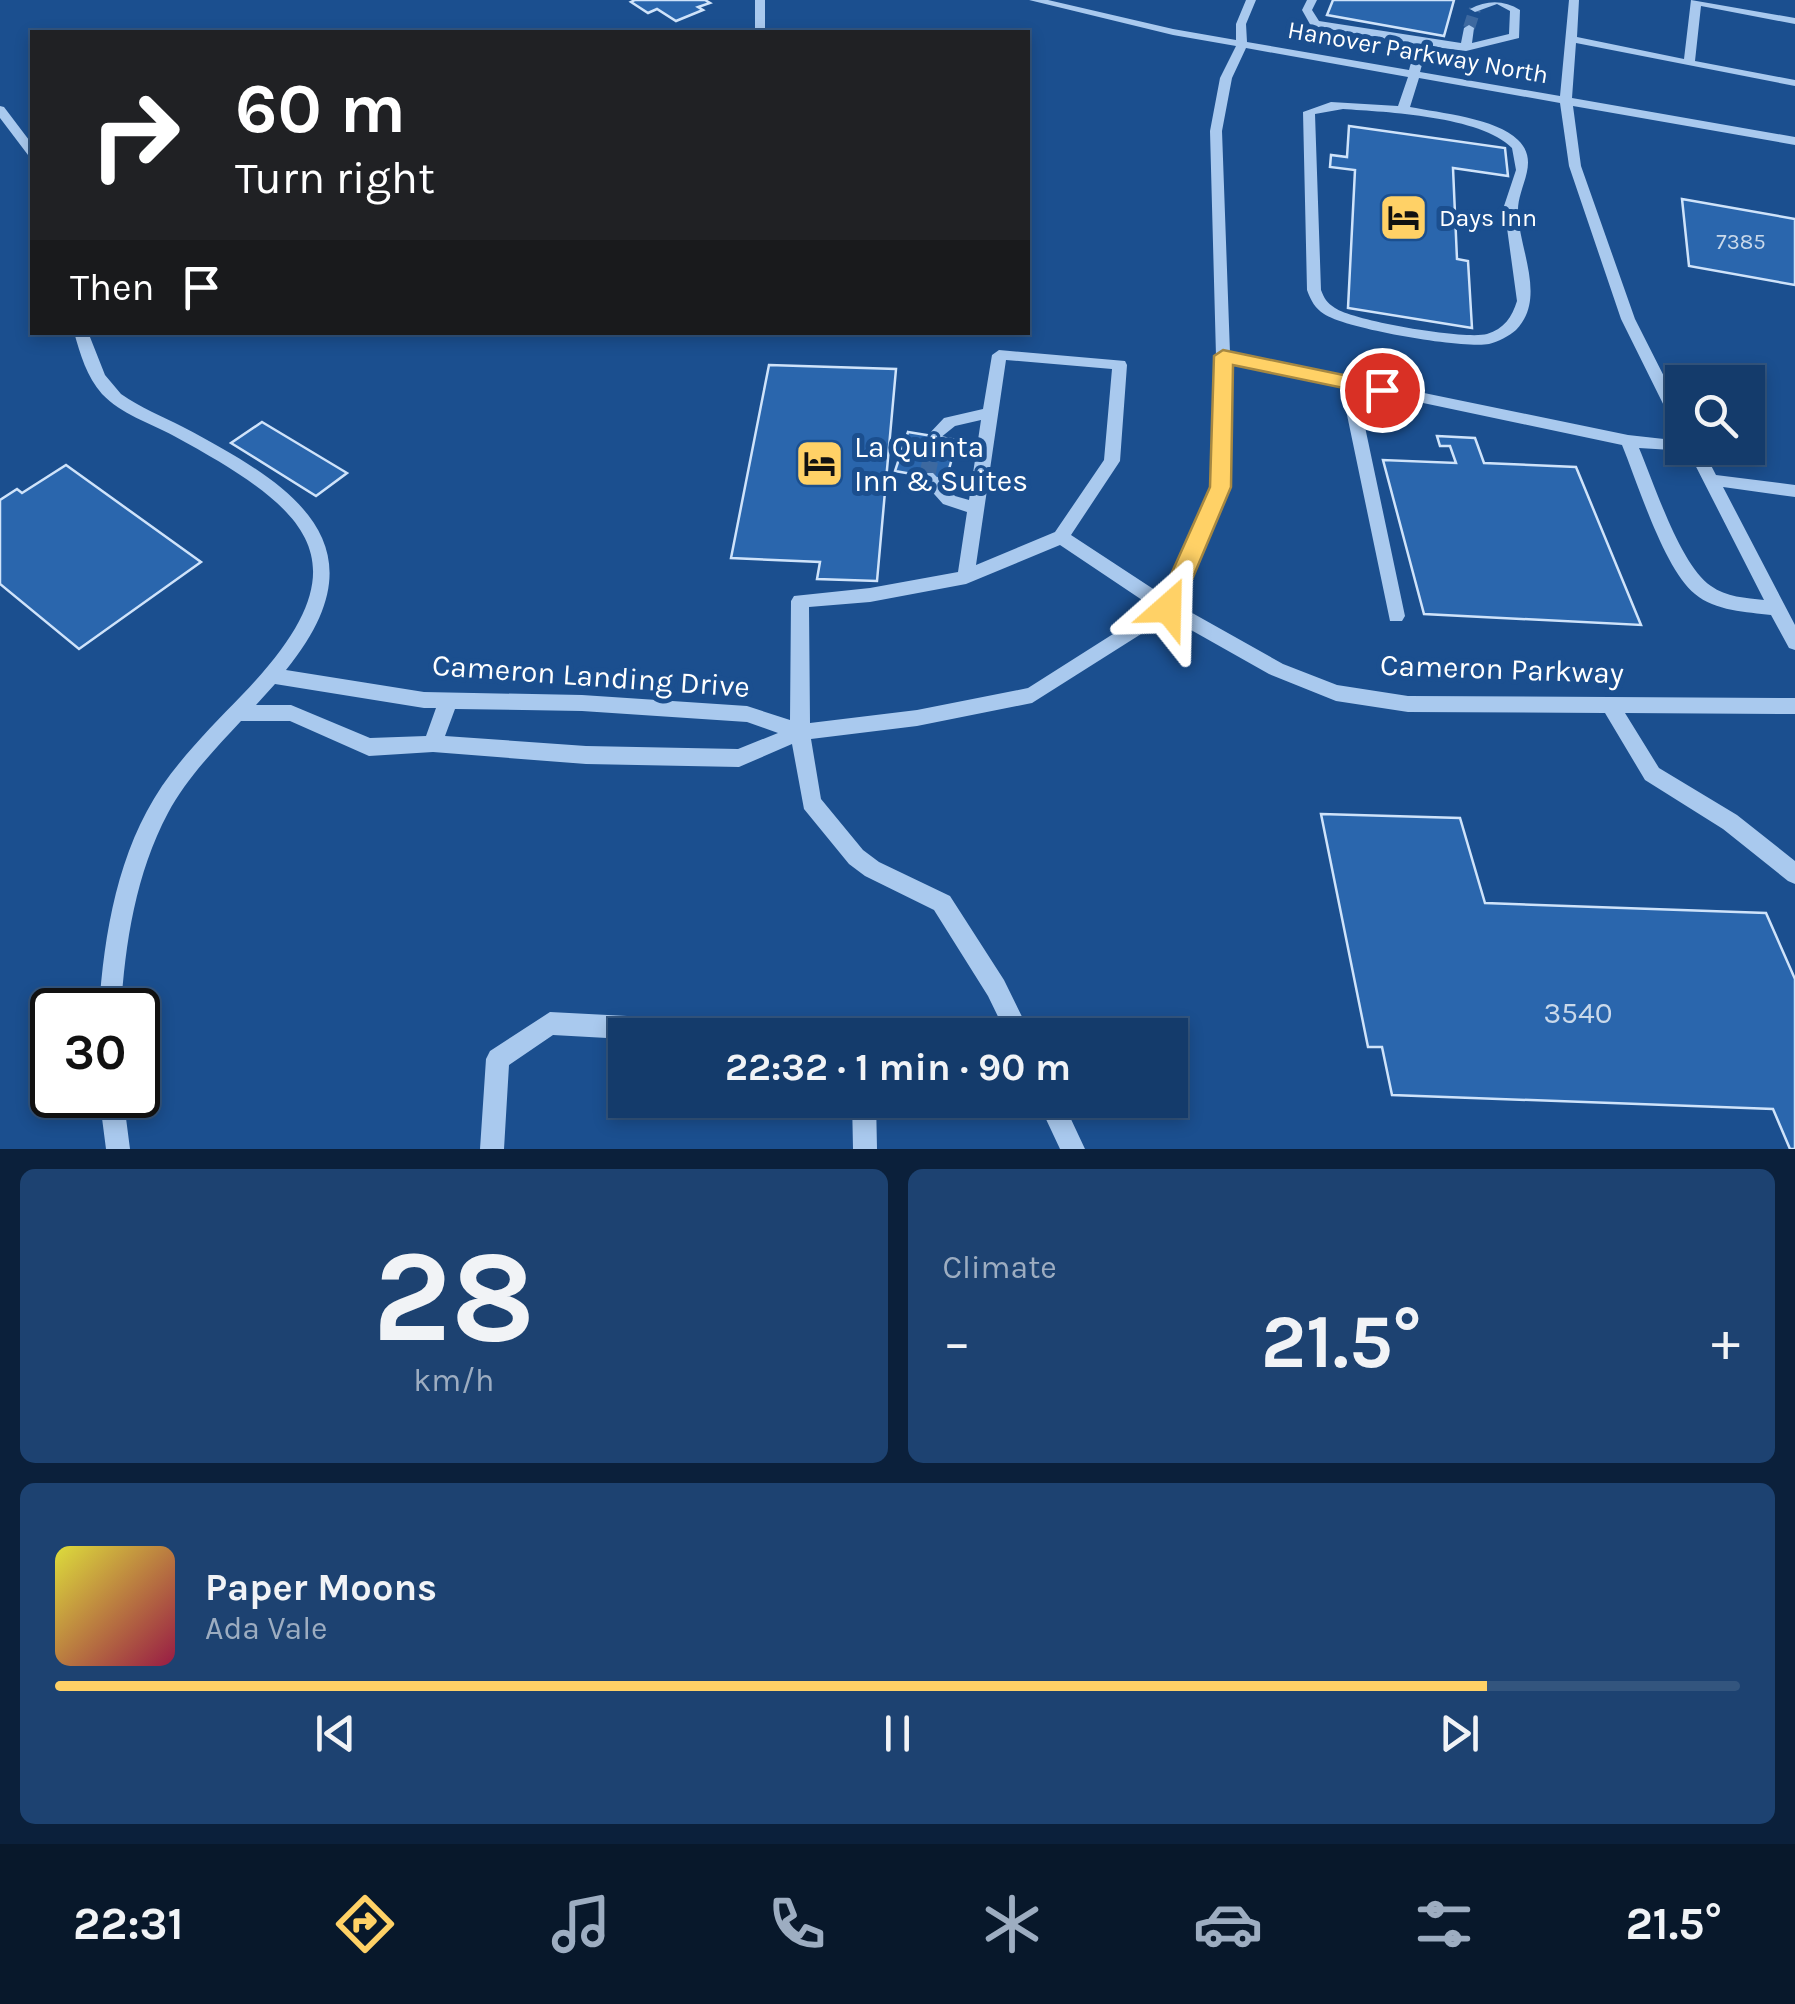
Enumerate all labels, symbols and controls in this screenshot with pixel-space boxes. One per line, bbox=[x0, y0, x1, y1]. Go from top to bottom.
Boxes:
street label: Hanover Parkway North bbox=[1285, 15, 1551, 89]
text: 60 m bbox=[235, 68, 406, 150]
icon: right bbox=[70, 70, 200, 200]
text: Turn right bbox=[235, 152, 435, 204]
hotel icon: Days Inn bbox=[1378, 191, 1430, 243]
place label: Days Inn bbox=[1439, 203, 1537, 232]
house number: 7385 bbox=[1716, 229, 1766, 255]
icon: arrive bbox=[174, 260, 229, 315]
text: Then bbox=[70, 265, 154, 310]
pin bbox=[1340, 348, 1425, 433]
icon: arrive bbox=[1355, 363, 1410, 418]
map controls bbox=[1665, 365, 1765, 465]
button: search bbox=[1665, 365, 1765, 465]
place label: La Quinta Inn & Suites bbox=[854, 429, 1028, 499]
hotel icon: La Quinta Inn & Suites bbox=[793, 438, 845, 490]
position arrow bbox=[1116, 556, 1220, 660]
street label: Cameron Landing Drive bbox=[431, 647, 751, 705]
street label: Cameron Parkway bbox=[1379, 647, 1625, 691]
speed limit sign: 30 bbox=[30, 988, 160, 1118]
house number: 3540 bbox=[1543, 995, 1613, 1031]
text: 22:32 · 1 min · 90 m bbox=[725, 1045, 1071, 1090]
text: 28 bbox=[372, 1221, 535, 1373]
text: Climate bbox=[943, 1249, 1057, 1286]
text: 21.5° bbox=[1261, 1298, 1422, 1386]
text: − bbox=[943, 1310, 971, 1374]
text: + bbox=[1711, 1310, 1740, 1374]
text: km/h bbox=[413, 1362, 494, 1399]
text: Paper Moons bbox=[205, 1565, 437, 1610]
text: Ada Vale bbox=[205, 1610, 328, 1647]
icon: previous bbox=[308, 1706, 363, 1761]
icon: pause bbox=[870, 1706, 925, 1761]
icon: next bbox=[1432, 1706, 1487, 1761]
icon: directions bbox=[330, 1889, 400, 1959]
icon: music bbox=[546, 1889, 616, 1959]
icon: phone bbox=[762, 1889, 832, 1959]
icon: climate bbox=[977, 1889, 1047, 1959]
icon: car bbox=[1193, 1889, 1263, 1959]
icon: filters bbox=[1409, 1889, 1479, 1959]
text: 22:31 bbox=[73, 1898, 184, 1950]
text: 21.5° bbox=[1625, 1898, 1722, 1950]

